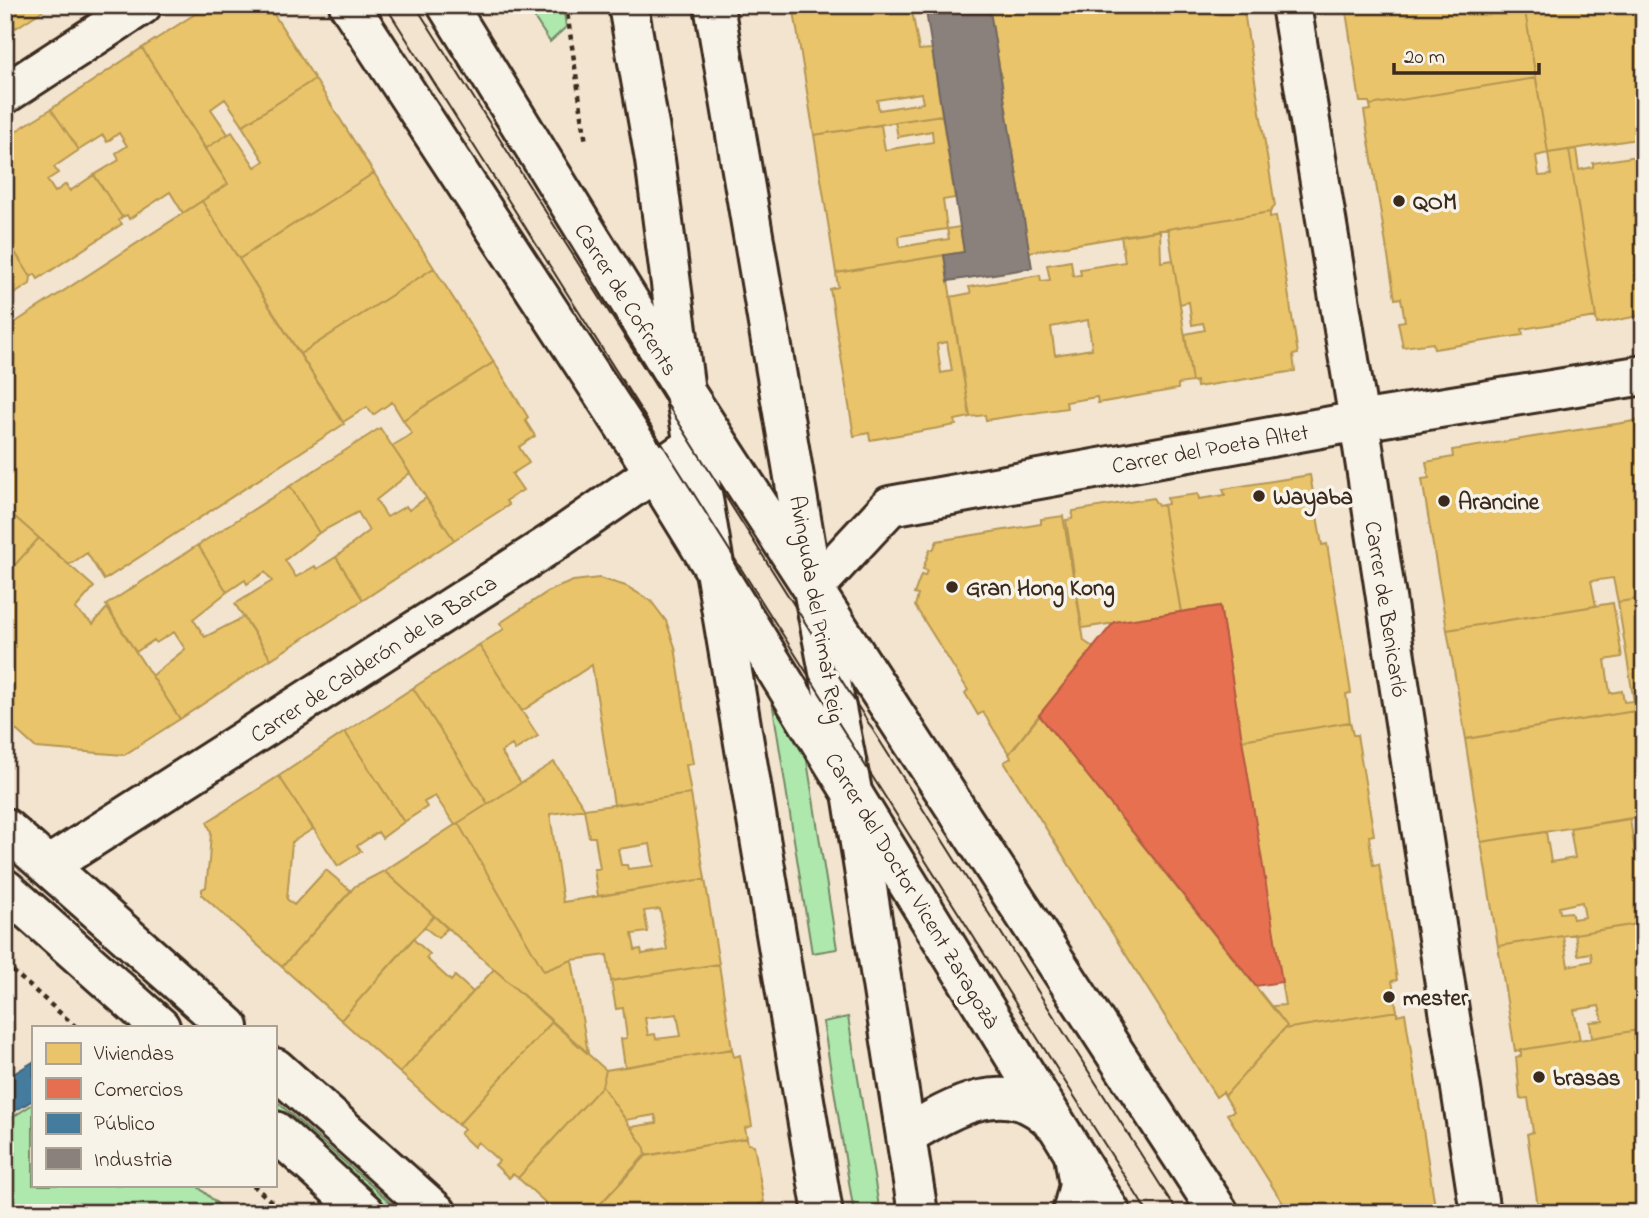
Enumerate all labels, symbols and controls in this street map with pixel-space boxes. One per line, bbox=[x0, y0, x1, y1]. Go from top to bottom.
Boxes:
scale bar bbox=[1394, 32, 1539, 76]
text: 20 m bbox=[1404, 43, 1445, 73]
place label: QOM bbox=[1413, 187, 1457, 220]
marker: QOM bbox=[1391, 193, 1407, 209]
street label: Carrer de Cofrents bbox=[565, 218, 685, 383]
street label: Carrer del Poeta Altet bbox=[1109, 417, 1312, 484]
place label: Wayaba bbox=[1273, 482, 1353, 517]
place label: Arancine bbox=[1458, 487, 1540, 520]
marker: Wayaba bbox=[1251, 488, 1267, 504]
street label: Avinguda del Primat Reig bbox=[778, 493, 852, 726]
marker: Arancine bbox=[1436, 493, 1452, 509]
street label: Carrer de Benicarló bbox=[1354, 519, 1415, 700]
street label: Carrer de Calderón de la Barca bbox=[244, 568, 504, 752]
place label: Gran Hong Kong bbox=[966, 573, 1115, 608]
marker: Gran Hong Kong bbox=[944, 579, 960, 595]
street label: Carrer del Doctor Vicent Zaragozà bbox=[814, 747, 1007, 1036]
place label: mester bbox=[1403, 983, 1469, 1016]
marker: mester bbox=[1381, 989, 1397, 1005]
legend bbox=[32, 1026, 276, 1186]
text: Viviendas bbox=[93, 1040, 174, 1070]
place label: brasas bbox=[1553, 1063, 1621, 1096]
marker: brasas bbox=[1531, 1069, 1547, 1085]
text: Comercios bbox=[94, 1076, 183, 1106]
text: Público bbox=[94, 1110, 155, 1140]
text: Industria bbox=[94, 1146, 172, 1176]

